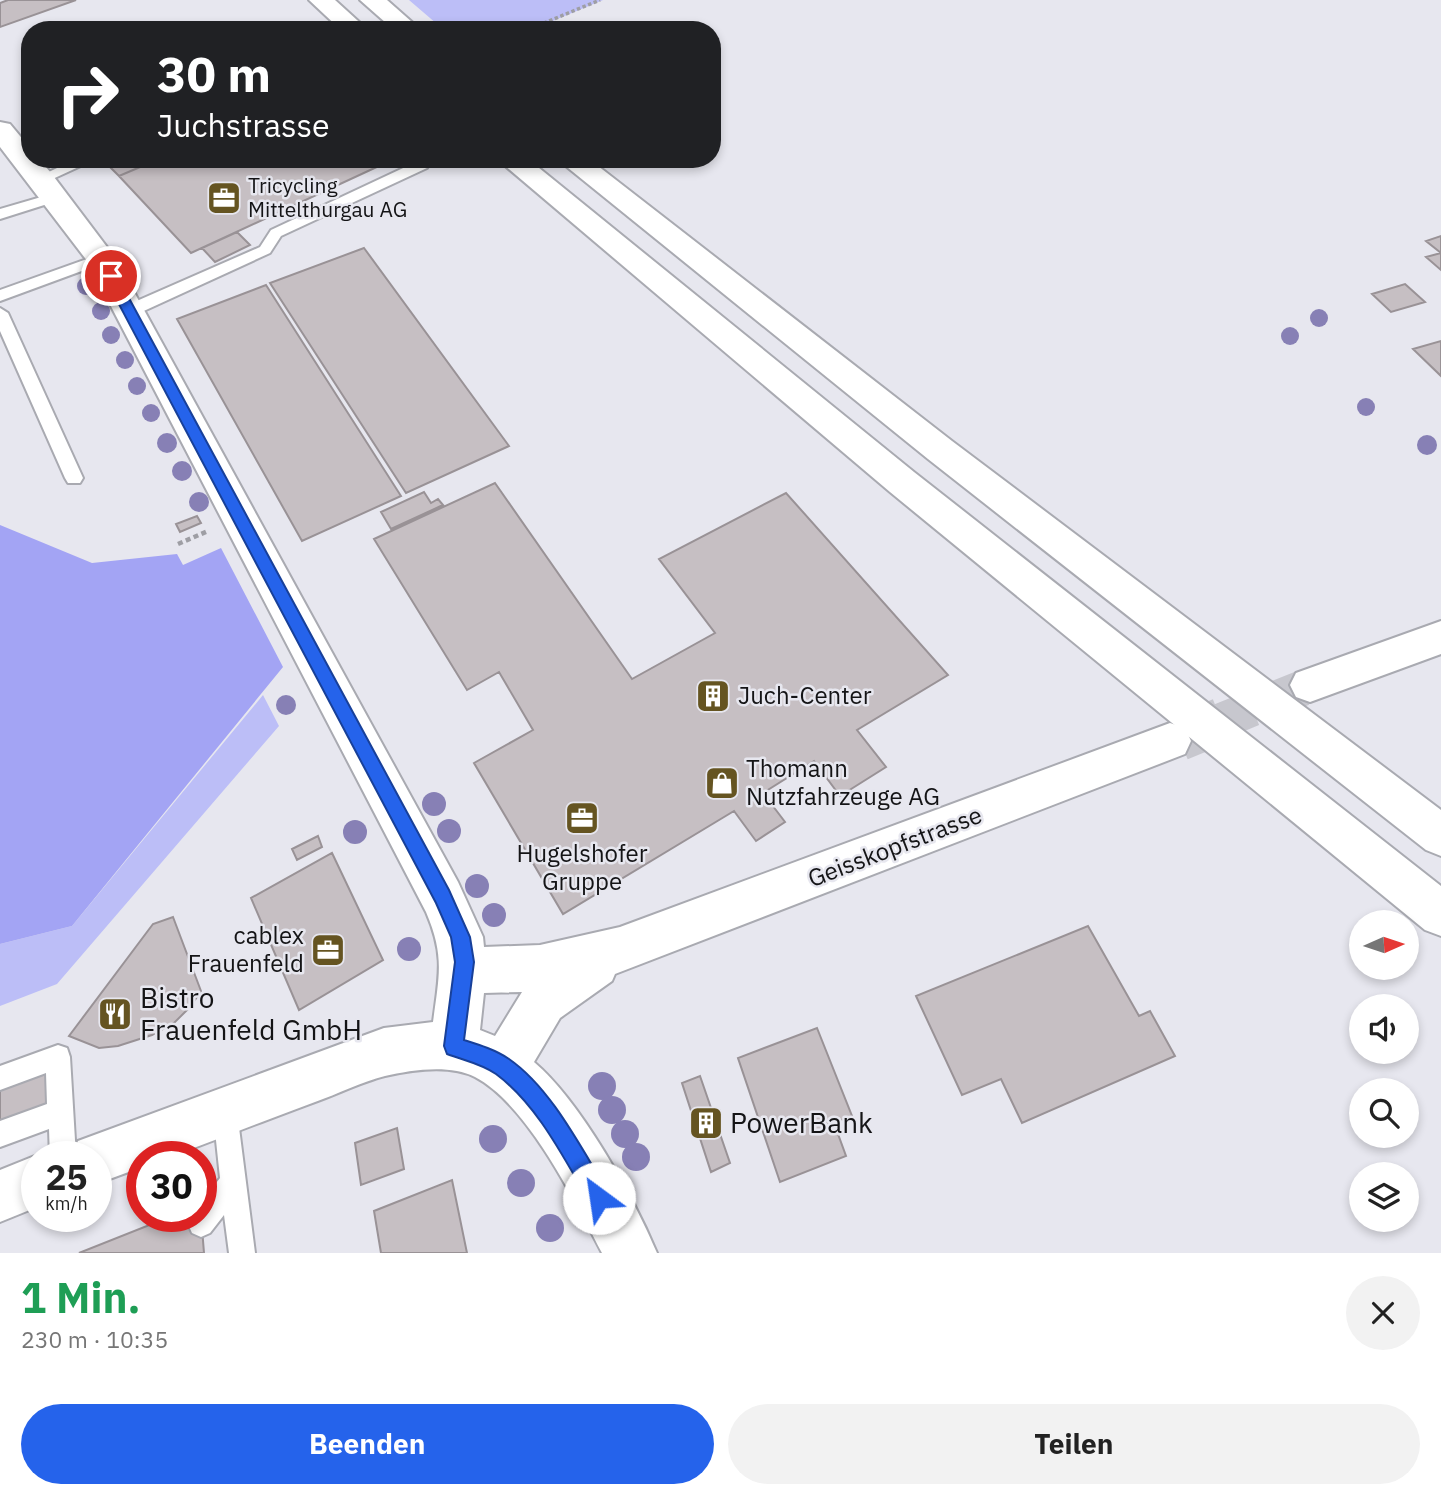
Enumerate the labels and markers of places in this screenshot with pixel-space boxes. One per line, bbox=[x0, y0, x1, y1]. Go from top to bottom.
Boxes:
place label: Tricycling Mittelthurgau AG bbox=[248, 171, 407, 223]
office icon: Tricycling Mittelthurgau AG bbox=[205, 179, 243, 217]
pin bbox=[81, 246, 141, 306]
building icon: Juch-Center bbox=[694, 677, 732, 715]
place label: Juch-Center bbox=[738, 679, 872, 711]
place label: Thomann Nutzfahrzeuge AG bbox=[746, 752, 940, 812]
shop icon: Thomann Nutzfahrzeuge AG bbox=[703, 764, 741, 802]
office icon: Hugelshofer Gruppe bbox=[563, 799, 601, 837]
place label: Hugelshofer Gruppe bbox=[516, 837, 648, 897]
place label: cablex Frauenfeld bbox=[188, 919, 304, 979]
office icon: cablex Frauenfeld bbox=[309, 931, 347, 969]
place label: Bistro Frauenfeld GmbH bbox=[140, 979, 362, 1048]
restaurant icon: Bistro Frauenfeld GmbH bbox=[96, 995, 134, 1033]
building icon: PowerBank bbox=[687, 1104, 725, 1142]
place label: PowerBank bbox=[730, 1104, 873, 1141]

